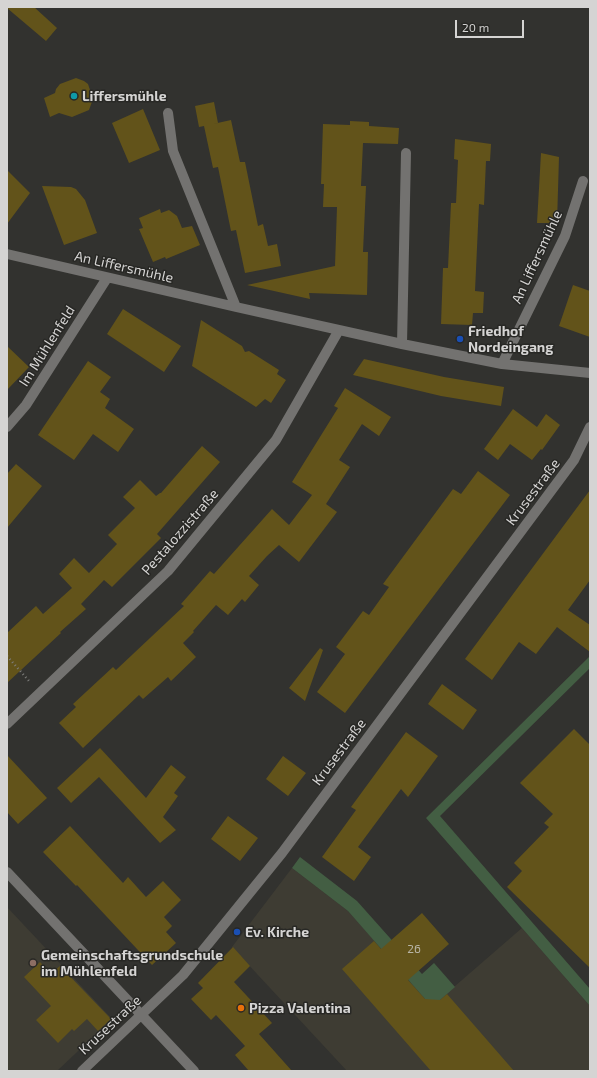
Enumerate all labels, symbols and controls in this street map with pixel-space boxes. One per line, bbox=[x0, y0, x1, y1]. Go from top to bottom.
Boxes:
scale bar bbox=[457, 12, 526, 38]
text: 20 m bbox=[462, 20, 489, 34]
place label: Liffersmühle bbox=[82, 88, 167, 104]
marker: Liffersmühle bbox=[69, 91, 79, 101]
street label: An Liffersmühle bbox=[508, 208, 566, 306]
street label: An Liffersmühle bbox=[73, 247, 175, 287]
street label: Im Mühlenfeld bbox=[15, 302, 79, 390]
place label: Friedhof Nordeingang bbox=[468, 323, 553, 356]
marker: Friedhof Nordeingang bbox=[455, 334, 465, 344]
street label: Krusestraße bbox=[502, 455, 564, 529]
street label: Pestalozzistraße bbox=[138, 486, 222, 578]
street label: Krusestraße bbox=[308, 715, 370, 789]
place label: Ev. Kirche bbox=[245, 924, 309, 940]
marker: Ev. Kirche bbox=[232, 927, 242, 937]
house number: 26 bbox=[407, 942, 421, 956]
place label: Gemeinschaftsgrundschule im Mühlenfeld bbox=[41, 947, 223, 980]
marker: Gemeinschaftsgrundschule im Mühlenfeld bbox=[28, 958, 38, 968]
street label: Krusestraße bbox=[75, 992, 145, 1058]
place label: Pizza Valentina bbox=[249, 1000, 351, 1016]
marker: Pizza Valentina bbox=[236, 1003, 246, 1013]

